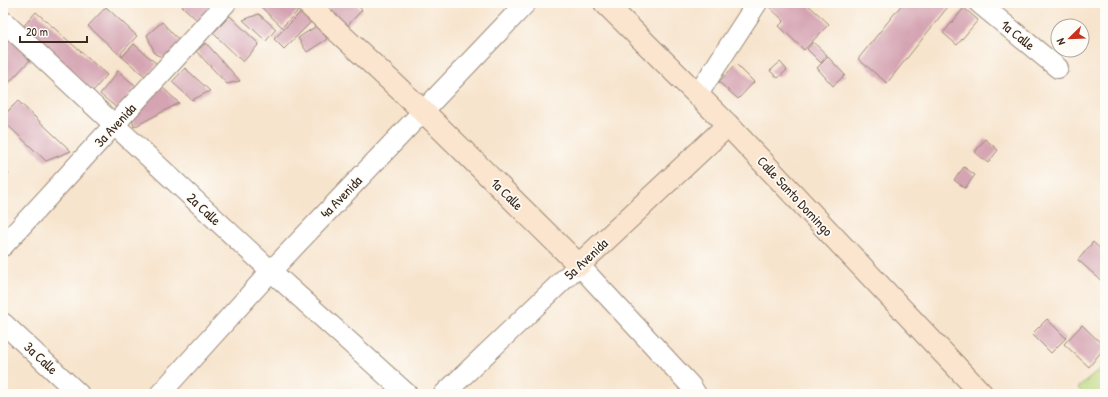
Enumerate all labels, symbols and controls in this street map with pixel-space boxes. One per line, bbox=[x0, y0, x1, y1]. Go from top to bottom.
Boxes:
street label: 1a Calle bbox=[997, 15, 1040, 54]
scale bar bbox=[20, 18, 87, 44]
north arrow bbox=[1050, 18, 1090, 58]
text: 20 m bbox=[26, 23, 48, 40]
text: N bbox=[1053, 36, 1068, 47]
street label: 3a Avenida bbox=[89, 98, 140, 151]
street label: Calle Santo Domingo bbox=[753, 151, 838, 241]
street label: 4a Avenida bbox=[316, 171, 366, 222]
street label: 1a Calle bbox=[487, 173, 528, 214]
street label: 2a Calle bbox=[183, 188, 226, 230]
street label: 5a Avenida bbox=[560, 233, 612, 284]
street label: 3a Calle bbox=[20, 337, 63, 378]

